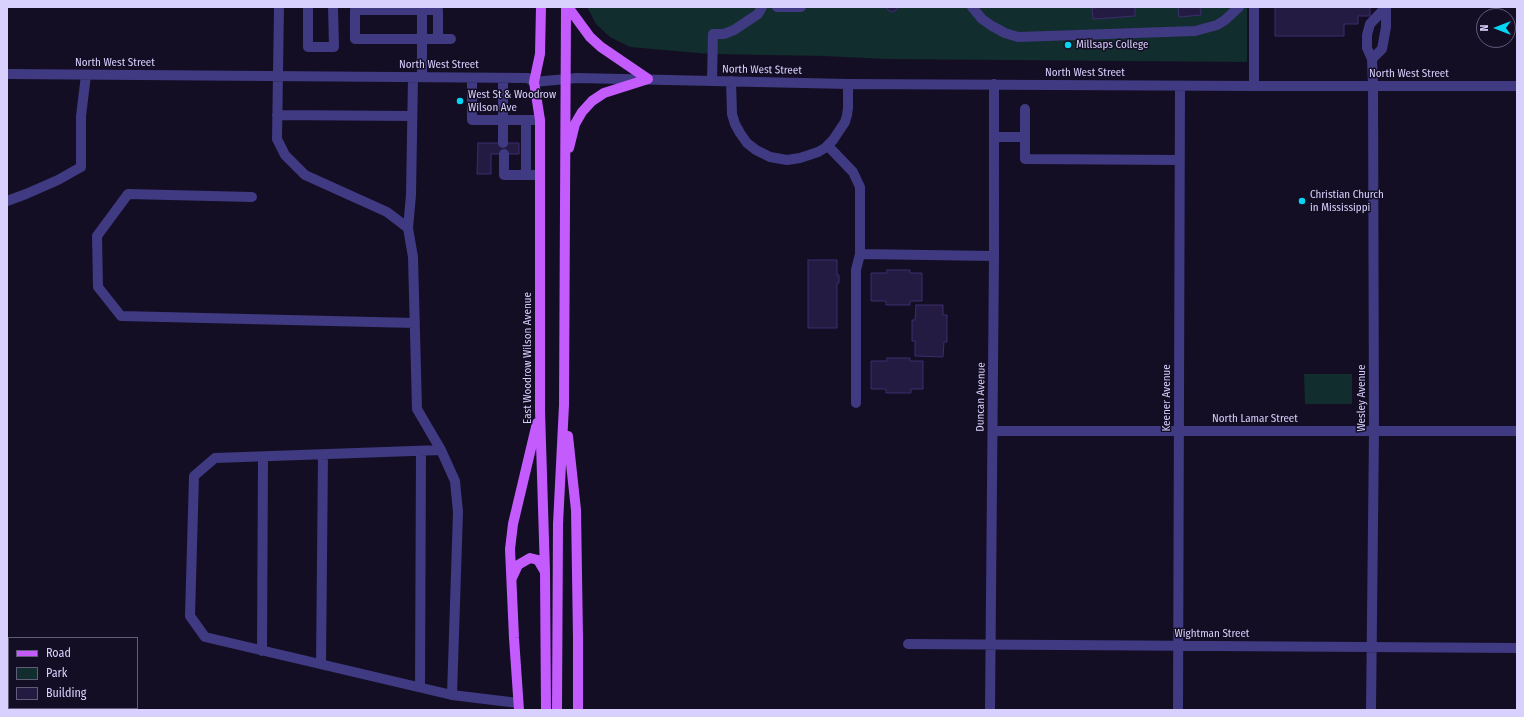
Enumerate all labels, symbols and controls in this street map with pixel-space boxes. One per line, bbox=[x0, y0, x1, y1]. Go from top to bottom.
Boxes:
north arrow bbox=[1476, 8, 1516, 48]
text: N bbox=[1478, 25, 1491, 31]
place label: Millsaps College bbox=[1076, 38, 1148, 52]
marker: Millsaps College bbox=[1063, 40, 1073, 50]
street label: North West Street bbox=[75, 56, 155, 70]
street label: North West Street bbox=[399, 58, 479, 72]
street label: North West Street bbox=[722, 63, 802, 77]
street label: North West Street bbox=[1045, 66, 1125, 80]
street label: North West Street bbox=[1369, 67, 1449, 81]
place label: West St & Woodrow Wilson Ave bbox=[468, 88, 556, 114]
marker: West St & Woodrow Wilson Ave bbox=[455, 96, 465, 106]
place label: Christian Church in Mississippi bbox=[1310, 188, 1384, 214]
marker: Christian Church in Mississippi bbox=[1297, 196, 1307, 206]
street label: East Woodrow Wilson Avenue bbox=[521, 292, 535, 424]
street label: Duncan Avenue bbox=[974, 362, 988, 432]
street label: Keener Avenue bbox=[1160, 364, 1174, 432]
street label: Wesley Avenue bbox=[1355, 364, 1369, 432]
street label: North Lamar Street bbox=[1212, 412, 1298, 426]
street label: Wightman Street bbox=[1175, 627, 1249, 641]
legend bbox=[8, 637, 138, 709]
text: Road bbox=[46, 646, 71, 660]
text: Park bbox=[46, 666, 67, 680]
text: Building bbox=[46, 686, 86, 700]

